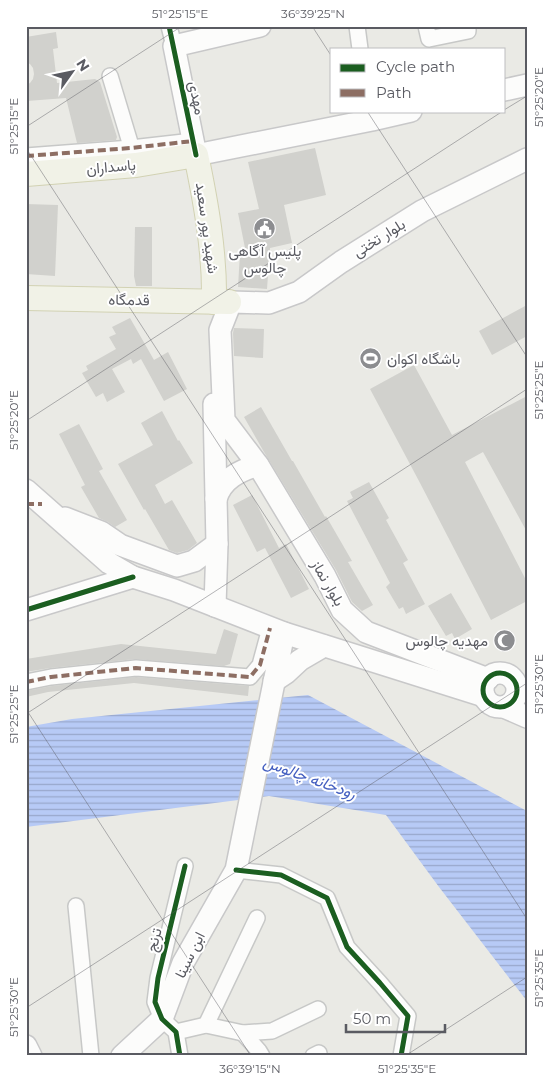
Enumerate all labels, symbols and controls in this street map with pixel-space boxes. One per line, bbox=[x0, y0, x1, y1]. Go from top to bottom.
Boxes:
text: 51°25'15"E bbox=[152, 6, 208, 21]
text: 36°39'25"N bbox=[281, 6, 345, 21]
north arrow bbox=[48, 48, 98, 98]
legend bbox=[330, 48, 506, 112]
text: N bbox=[72, 55, 94, 75]
text: Cycle path bbox=[376, 57, 455, 76]
text: 51°25'20"E bbox=[531, 67, 546, 127]
street label: مهدی bbox=[184, 79, 210, 117]
text: Path bbox=[376, 83, 412, 102]
text: 51°25'15"E bbox=[6, 98, 21, 154]
street label: پاسداران bbox=[85, 155, 137, 179]
street label: شهید پور سعید bbox=[191, 181, 223, 275]
street label: بلوار تختی bbox=[349, 214, 409, 262]
public building icon: پلیس آگاهی چالوس bbox=[253, 216, 277, 240]
place label: پلیس آگاهی چالوس bbox=[229, 241, 301, 278]
street label: قدمگاه bbox=[108, 290, 150, 309]
sports icon: باشگاه اکوان bbox=[359, 347, 383, 371]
place label: باشگاه اکوان bbox=[387, 349, 460, 368]
text: 51°25'25"E bbox=[531, 361, 546, 419]
text: 51°25'20"E bbox=[6, 390, 21, 450]
street label: بلوار نماز bbox=[307, 555, 349, 609]
mosque icon: مهدیه چالوس bbox=[492, 629, 516, 653]
place label: مهدیه چالوس bbox=[405, 631, 488, 651]
text: 51°25'30"E bbox=[531, 654, 546, 714]
text: 51°25'25"E bbox=[6, 685, 21, 743]
water label: رودخانه چالوس bbox=[260, 752, 359, 805]
street label: ترنج bbox=[141, 926, 168, 954]
street label: ابن سینا bbox=[170, 929, 210, 981]
text: 51°25'35"E bbox=[531, 949, 546, 1007]
text: 51°25'30"E bbox=[6, 977, 21, 1037]
scale bar bbox=[346, 1002, 444, 1034]
text: 50 m bbox=[353, 1009, 391, 1028]
text: 36°39'15"N bbox=[219, 1061, 281, 1076]
text: 51°25'35"E bbox=[378, 1061, 436, 1076]

